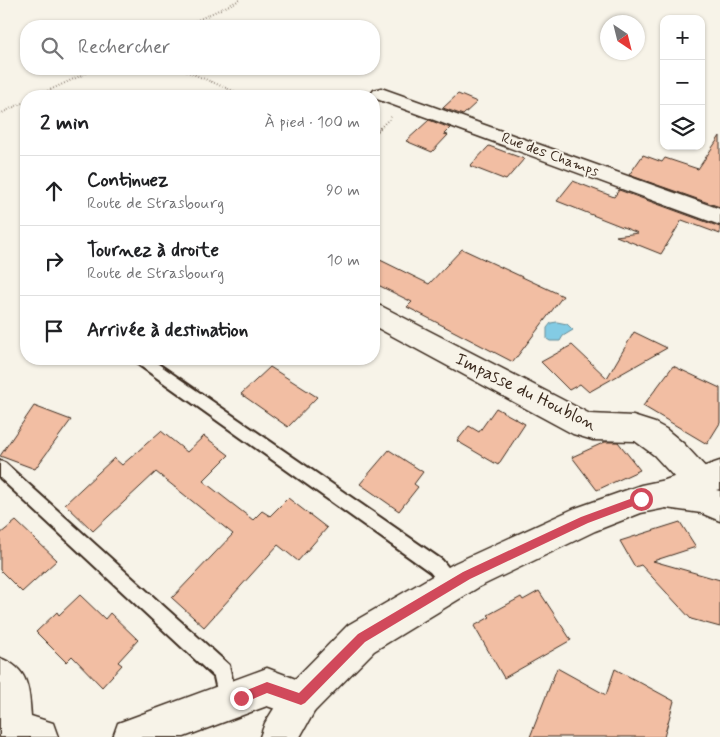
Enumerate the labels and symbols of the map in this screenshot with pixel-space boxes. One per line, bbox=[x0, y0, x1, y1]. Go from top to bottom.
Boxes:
north arrow bbox=[600, 15, 645, 60]
street label: Rue des Champs bbox=[499, 128, 602, 182]
street label: Impasse du Houblon bbox=[451, 347, 601, 437]
route start bbox=[630, 488, 653, 511]
route end bbox=[230, 687, 253, 710]

